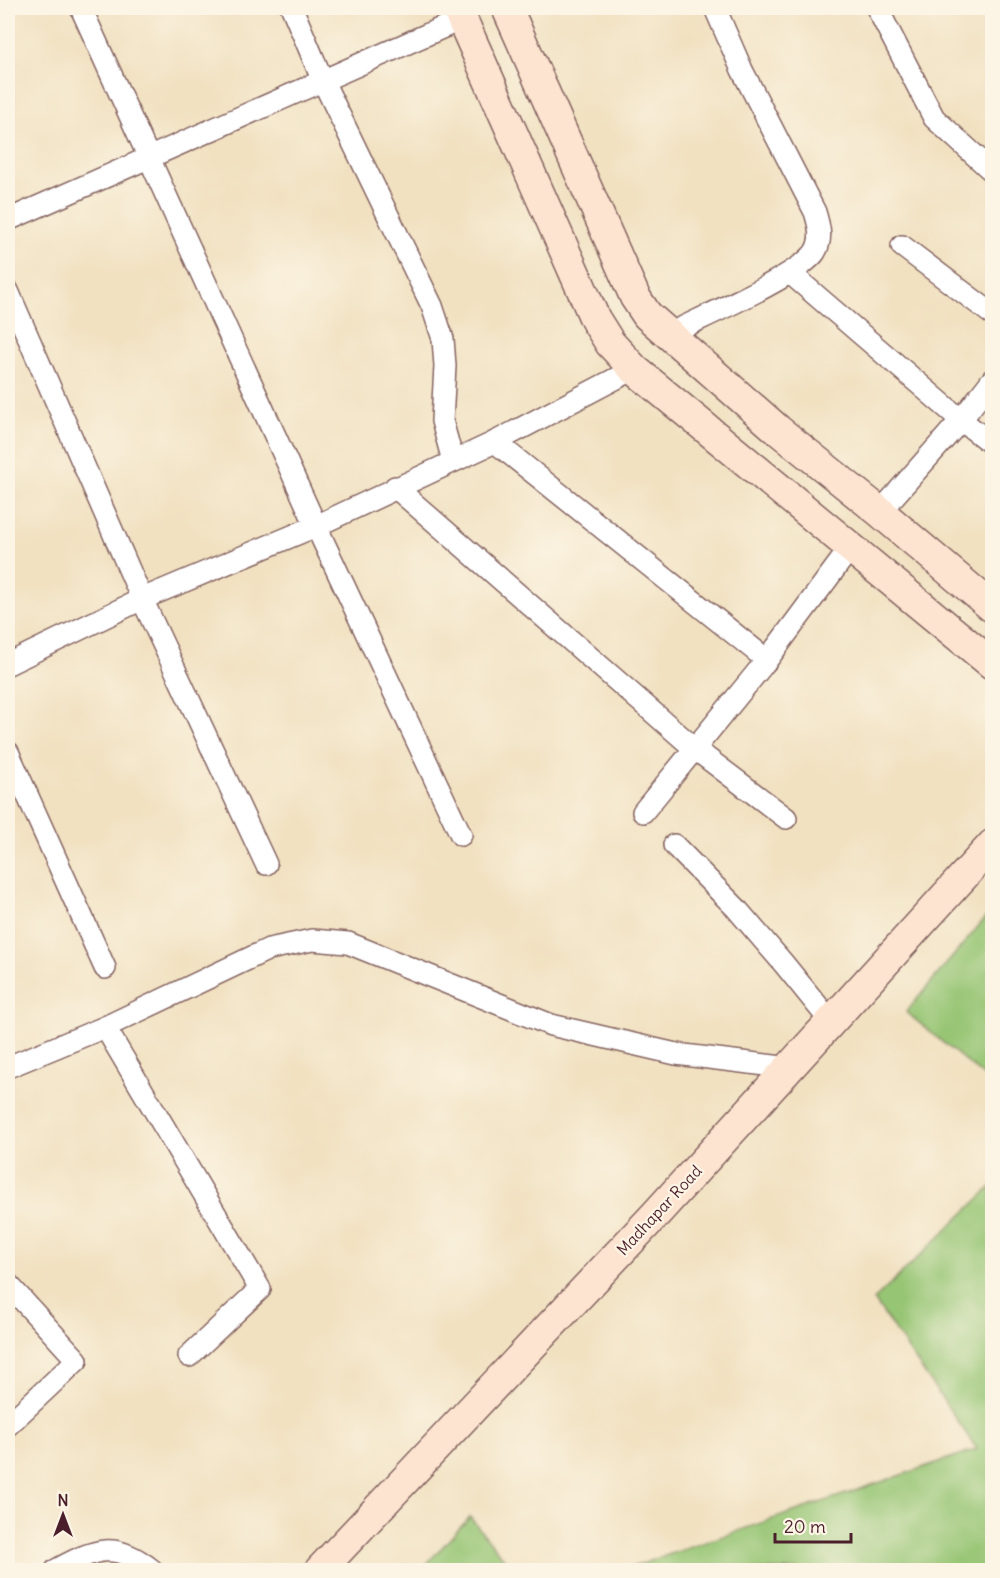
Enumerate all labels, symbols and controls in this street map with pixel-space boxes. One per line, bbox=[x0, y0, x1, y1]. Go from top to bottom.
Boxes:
street label: Madhapar Road bbox=[612, 1161, 706, 1259]
north arrow bbox=[33, 1485, 93, 1545]
text: N bbox=[57, 1490, 69, 1510]
scale bar bbox=[775, 1506, 852, 1544]
text: 20 m bbox=[784, 1515, 826, 1538]

